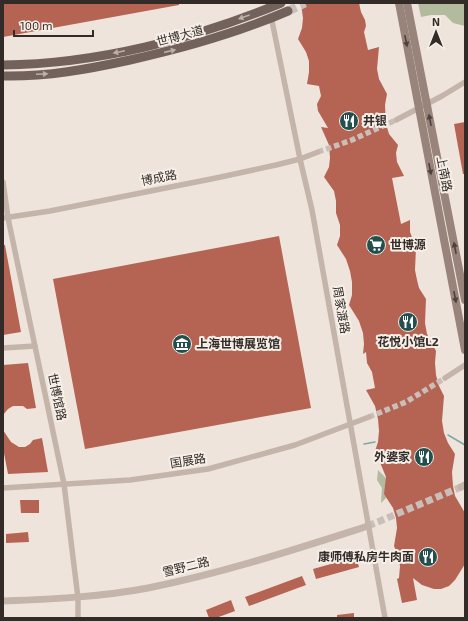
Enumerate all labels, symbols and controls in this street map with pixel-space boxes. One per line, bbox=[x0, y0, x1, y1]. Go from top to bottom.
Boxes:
scale bar bbox=[14, 12, 93, 38]
north arrow bbox=[416, 12, 456, 52]
one-way arrow bbox=[238, 14, 250, 20]
text: N bbox=[432, 15, 440, 28]
text: 100 m bbox=[20, 18, 52, 32]
street label: 世博大道 bbox=[155, 22, 205, 48]
one-way arrow bbox=[403, 35, 409, 47]
one-way arrow bbox=[164, 48, 176, 54]
one-way arrow bbox=[113, 49, 125, 55]
one-way arrow bbox=[36, 71, 48, 78]
restaurant icon: 井银 bbox=[338, 110, 360, 132]
place label: 井银 bbox=[363, 113, 387, 127]
one-way arrow bbox=[427, 114, 433, 126]
street label: 上南路 bbox=[435, 155, 455, 193]
one-way arrow bbox=[428, 163, 434, 175]
street label: 博成路 bbox=[140, 167, 178, 187]
supermarket icon: 世博源 bbox=[365, 234, 387, 256]
place label: 世博源 bbox=[390, 237, 426, 251]
one-way arrow bbox=[452, 241, 458, 254]
street label: 周家渡路 bbox=[331, 285, 353, 335]
one-way arrow bbox=[452, 291, 458, 303]
restaurant icon: 花悦小馆L2 bbox=[397, 311, 419, 333]
museum icon: 上海世博展览馆 bbox=[171, 333, 193, 355]
place label: 花悦小馆L2 bbox=[377, 334, 439, 348]
place label: 上海世博展览馆 bbox=[196, 336, 280, 350]
street label: 世博馆路 bbox=[46, 372, 70, 422]
restaurant icon: 外婆家 bbox=[413, 446, 435, 468]
place label: 外婆家 bbox=[374, 449, 410, 463]
street label: 国展路 bbox=[169, 450, 207, 470]
restaurant icon: 康师傅私房牛肉面 bbox=[417, 546, 439, 568]
place label: 康师傅私房牛肉面 bbox=[318, 549, 414, 563]
street label: 雪野二路 bbox=[161, 553, 211, 579]

